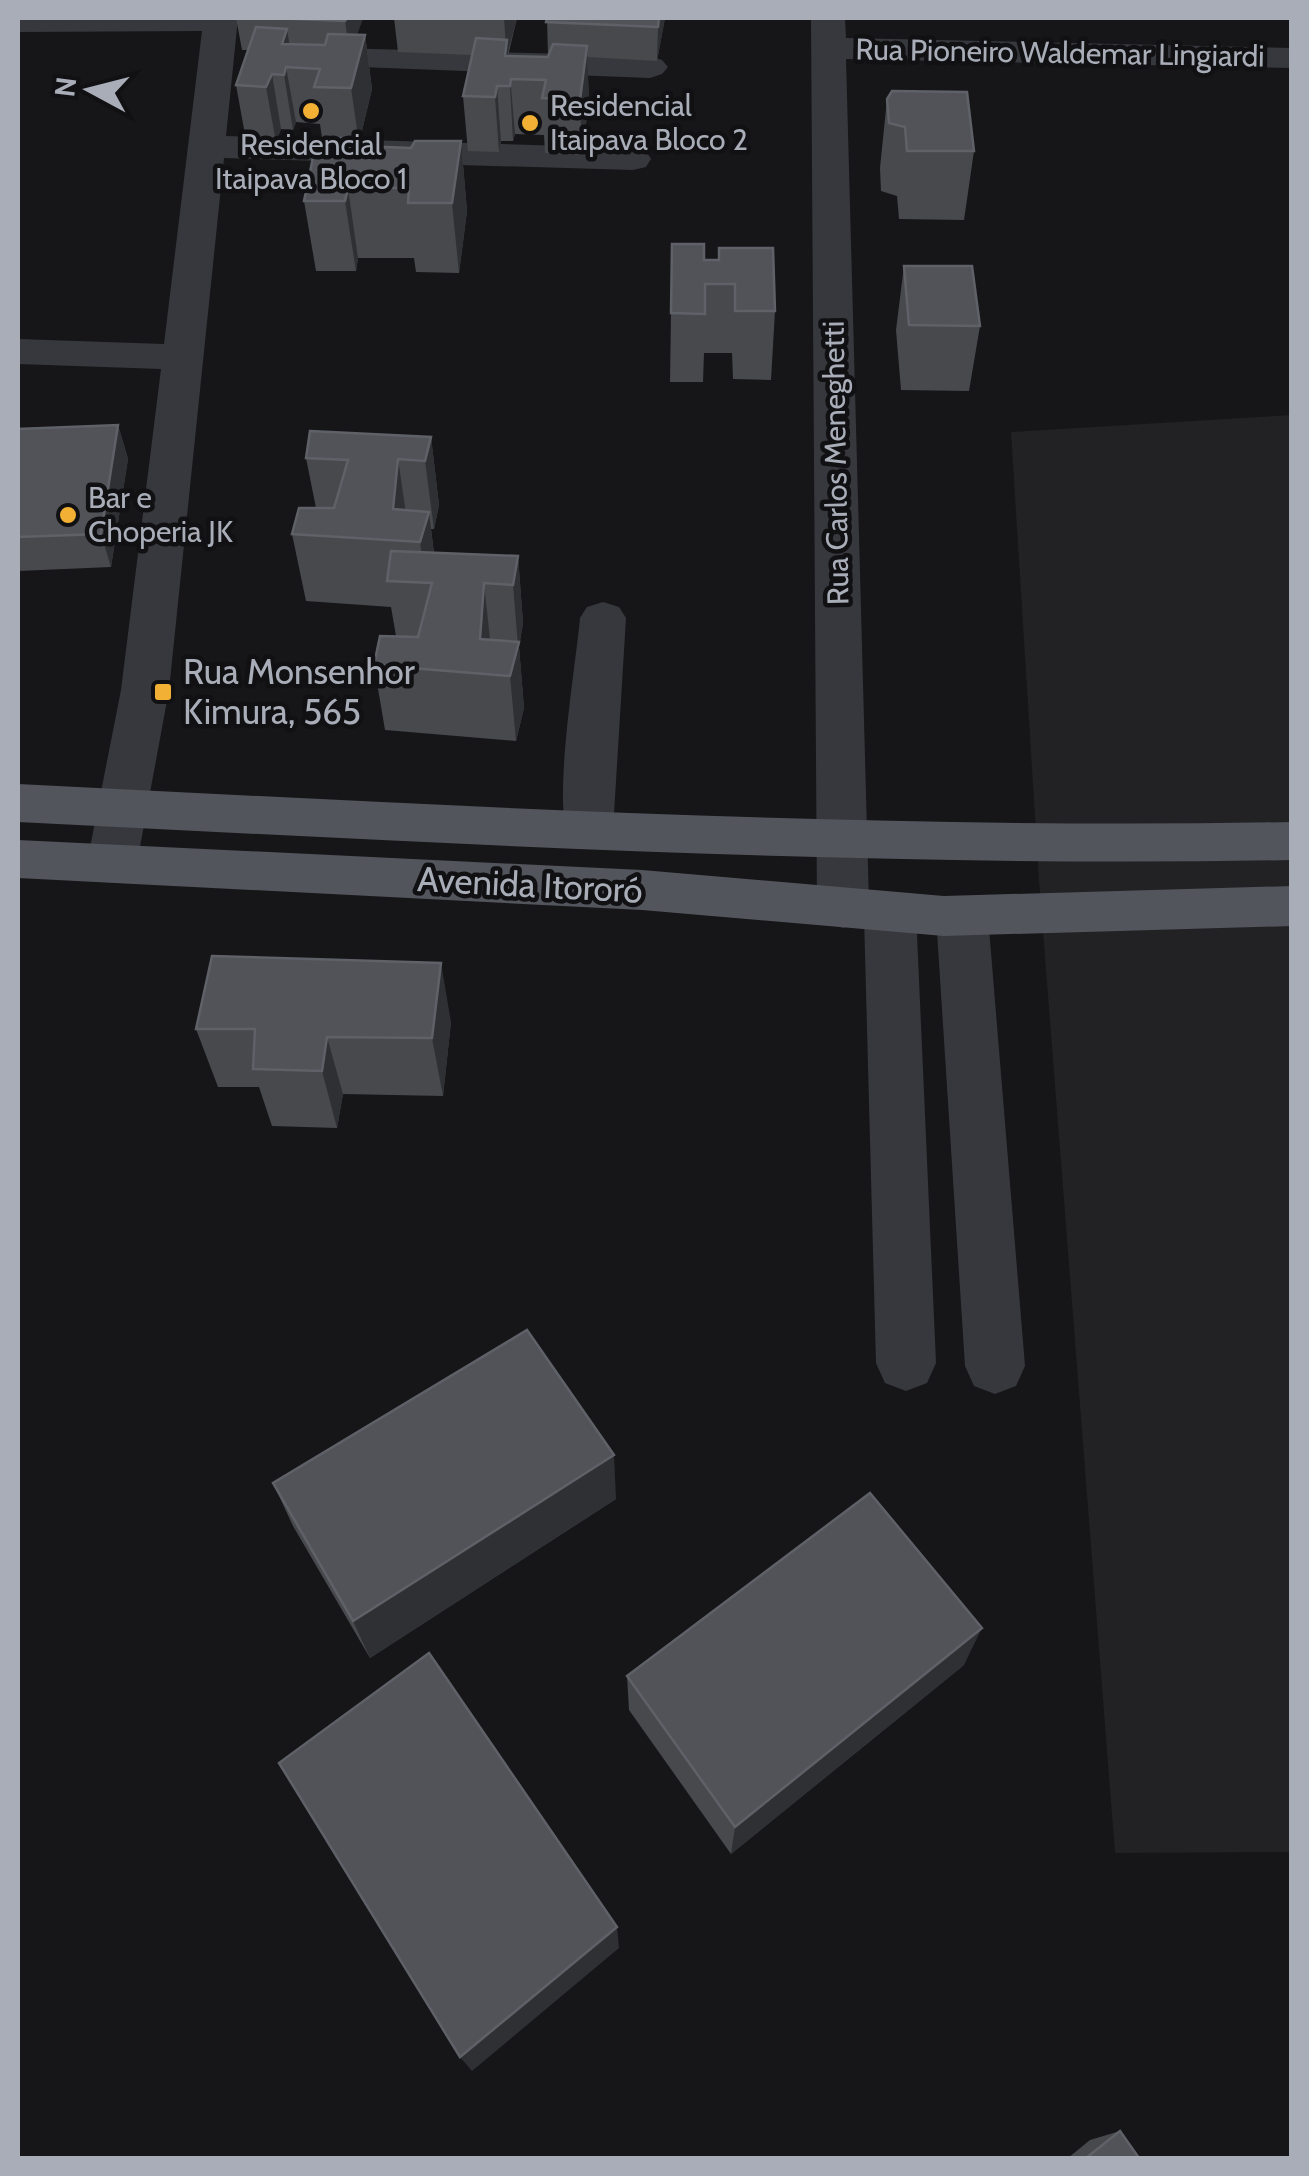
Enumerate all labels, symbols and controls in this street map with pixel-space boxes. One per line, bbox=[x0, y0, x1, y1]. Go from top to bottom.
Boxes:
street label: Rua Pioneiro Waldemar Lingiardi bbox=[855, 30, 1265, 75]
north arrow bbox=[40, 40, 140, 140]
text: N bbox=[47, 75, 83, 99]
place label: Residencial Itaipava Bloco 2 bbox=[550, 87, 748, 158]
marker: Residencial Itaipava Bloco 1 bbox=[300, 100, 322, 122]
marker: Residencial Itaipava Bloco 2 bbox=[519, 112, 541, 134]
place label: Residencial Itaipava Bloco 1 bbox=[215, 126, 407, 197]
street label: Rua Carlos Meneghetti bbox=[815, 321, 856, 605]
place label: Bar e Choperia JK bbox=[88, 479, 233, 550]
marker: Bar e Choperia JK bbox=[57, 504, 79, 526]
place label: Rua Monsenhor Kimura, 565 bbox=[183, 650, 415, 733]
marker: Rua Monsenhor Kimura, 565 bbox=[152, 681, 174, 703]
street label: Avenida Itororó bbox=[416, 857, 644, 912]

